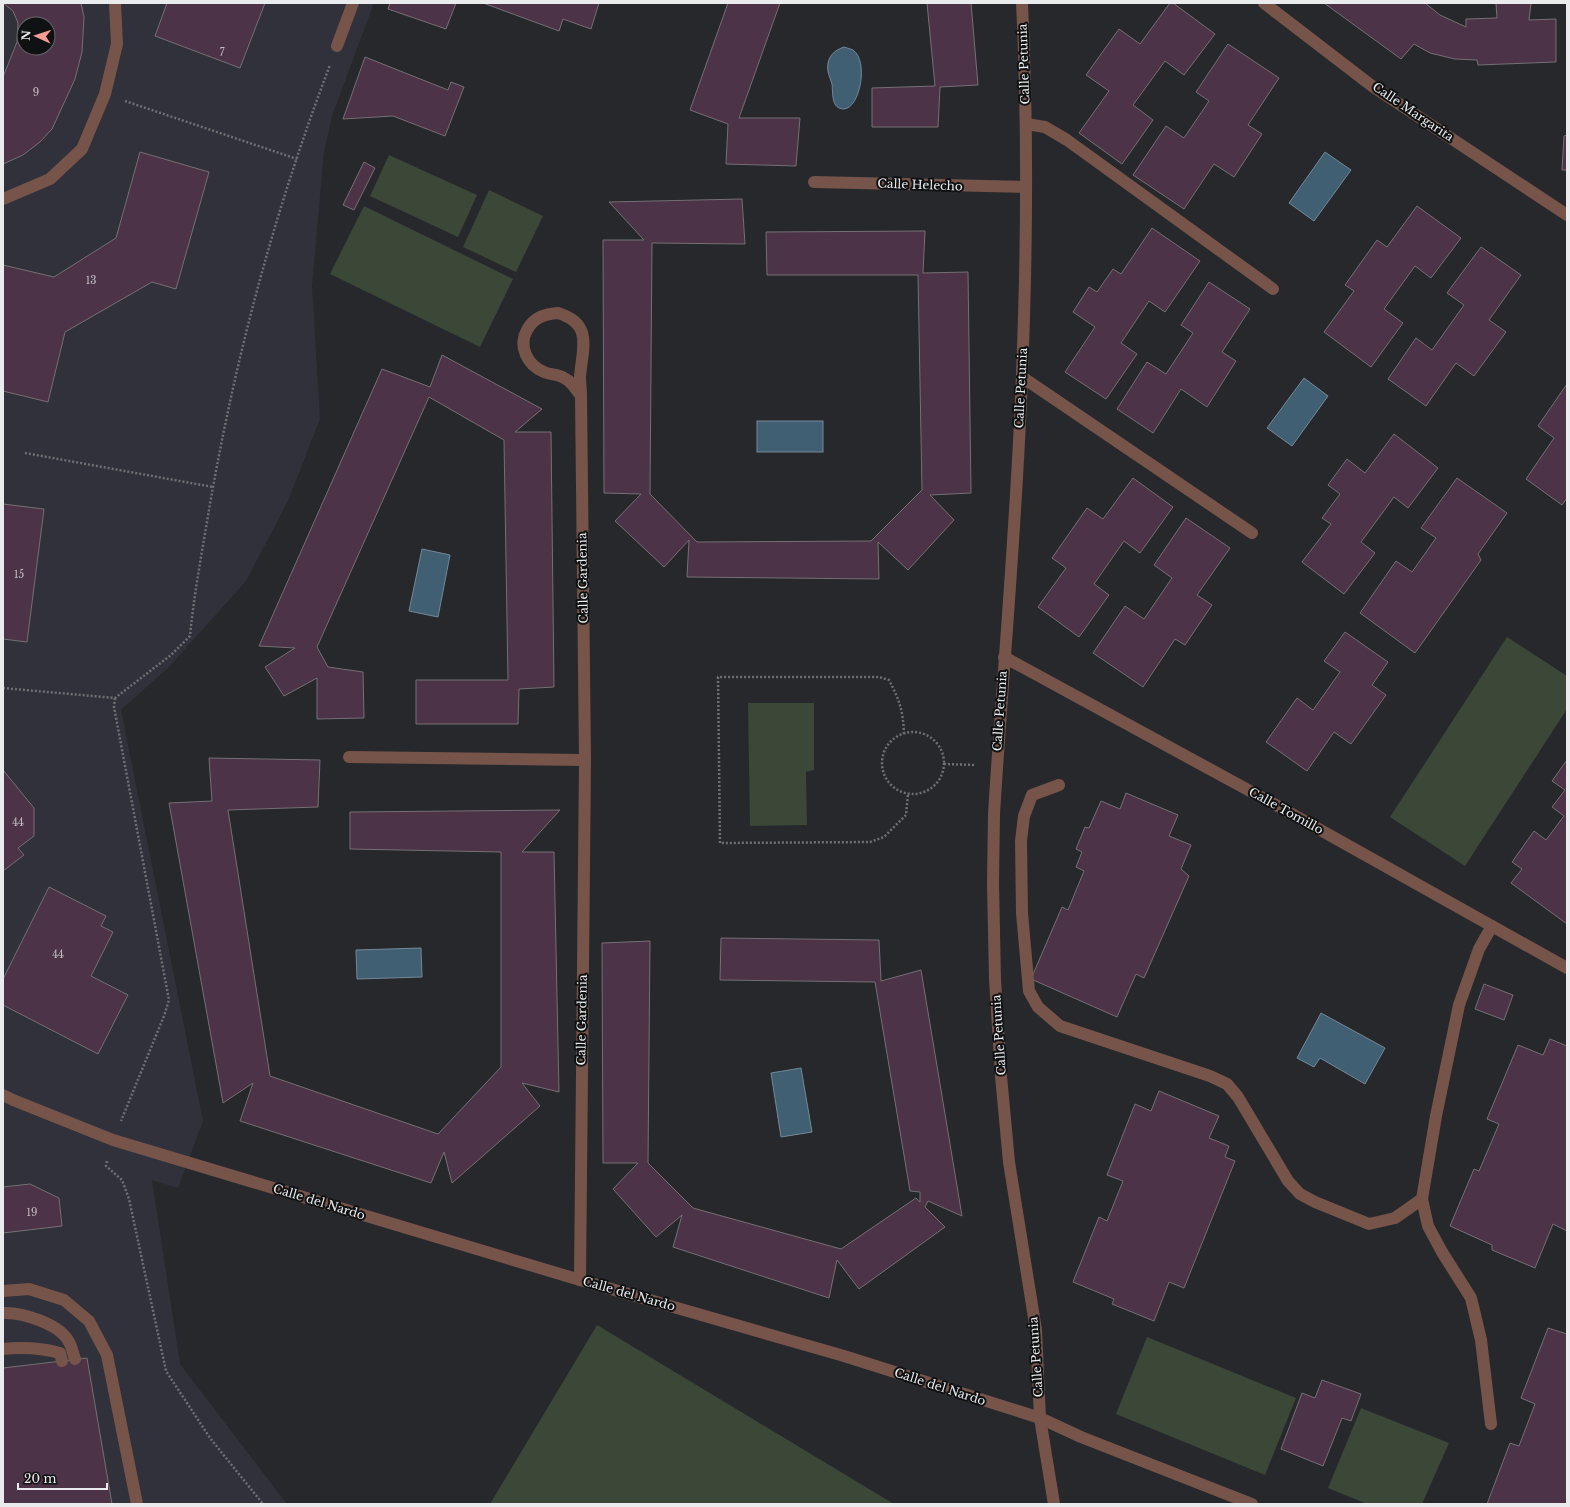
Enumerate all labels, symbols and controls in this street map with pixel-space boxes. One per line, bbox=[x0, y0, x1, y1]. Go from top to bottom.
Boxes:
north arrow bbox=[16, 16, 56, 56]
street label: Calle Petunia bbox=[1015, 23, 1032, 105]
text: N bbox=[19, 29, 33, 41]
house number: 7 bbox=[219, 46, 225, 59]
street label: Calle Margarita bbox=[1370, 79, 1457, 144]
house number: 9 bbox=[33, 86, 39, 99]
street label: Calle Helecho bbox=[877, 176, 963, 193]
house number: 13 bbox=[86, 274, 96, 287]
street label: Calle Petunia bbox=[1011, 347, 1030, 429]
street label: Calle Gardenia bbox=[574, 532, 591, 624]
house number: 15 bbox=[14, 568, 24, 581]
street label: Calle Petunia bbox=[989, 670, 1010, 752]
street label: Calle Tomillo bbox=[1246, 784, 1326, 837]
house number: 44 bbox=[12, 816, 24, 829]
house number: 44 bbox=[52, 948, 64, 961]
street label: Calle Gardenia bbox=[573, 974, 590, 1066]
street label: Calle Petunia bbox=[988, 994, 1009, 1076]
street label: Calle del Nardo bbox=[271, 1180, 367, 1223]
house number: 19 bbox=[27, 1206, 37, 1219]
street label: Calle del Nardo bbox=[581, 1273, 677, 1314]
street label: Calle Petunia bbox=[1025, 1316, 1046, 1398]
street label: Calle del Nardo bbox=[893, 1365, 988, 1408]
scale bar bbox=[18, 1465, 107, 1491]
text: 20 m bbox=[24, 1471, 56, 1486]

